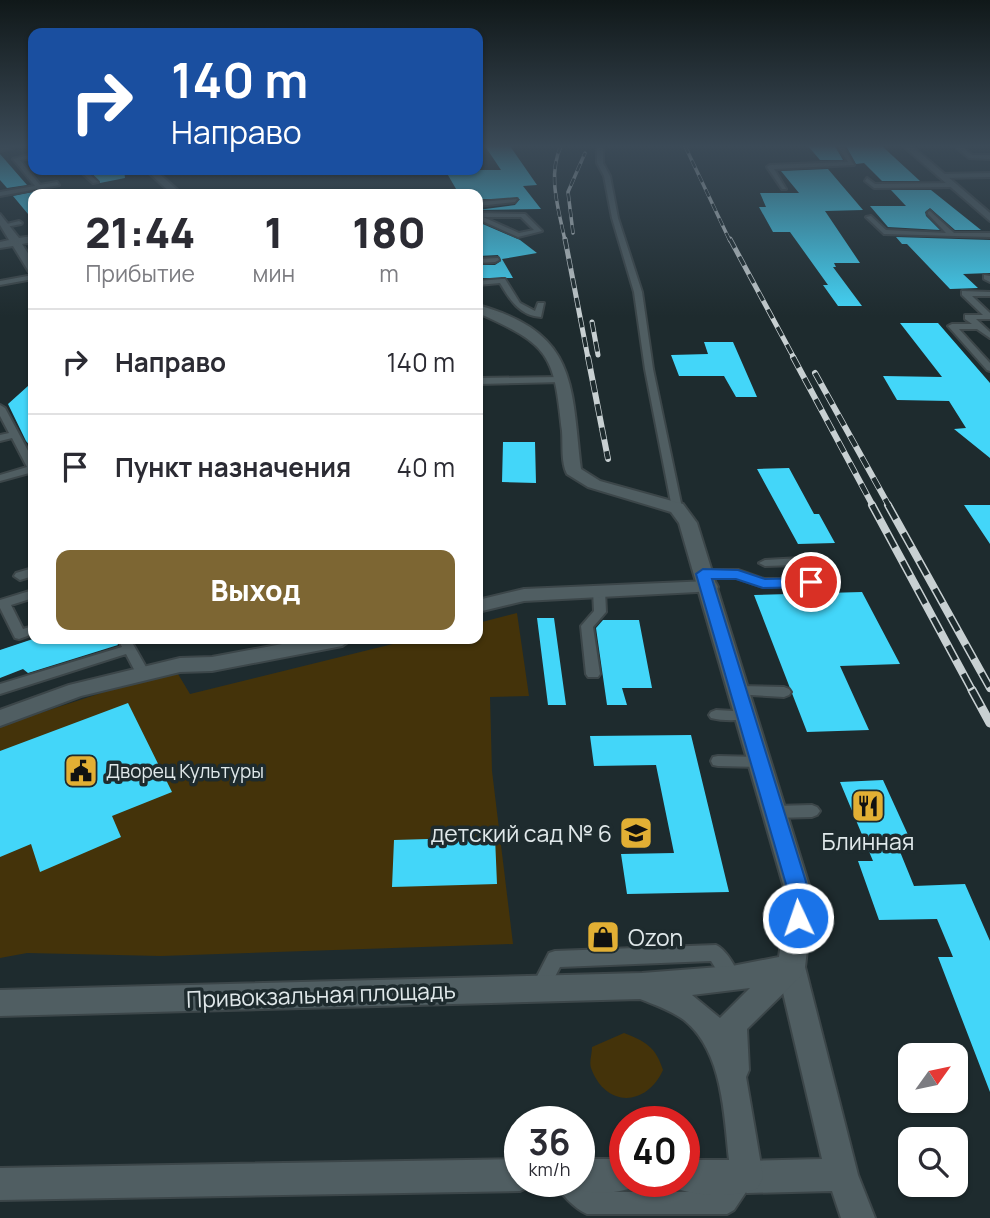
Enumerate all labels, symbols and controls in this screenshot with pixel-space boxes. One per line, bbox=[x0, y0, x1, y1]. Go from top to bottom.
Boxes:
text: 140 m bbox=[171, 46, 308, 113]
icon: right bbox=[56, 56, 147, 147]
text: Направо bbox=[171, 110, 302, 154]
text: 21:44 bbox=[85, 203, 195, 261]
text: 1 bbox=[264, 203, 283, 261]
text: 180 bbox=[352, 203, 426, 261]
text: Прибытие bbox=[85, 257, 195, 289]
text: мин bbox=[253, 257, 295, 289]
text: m bbox=[379, 257, 399, 289]
icon: right bbox=[56, 343, 94, 381]
text: Направо bbox=[115, 344, 226, 380]
text: 140 m bbox=[386, 344, 455, 380]
icon: arrive bbox=[56, 448, 94, 486]
text: Пункт назначения bbox=[115, 449, 351, 485]
text: 40 m bbox=[397, 449, 455, 485]
button: Выход bbox=[56, 550, 455, 630]
pin bbox=[781, 552, 841, 612]
icon: arrive bbox=[792, 563, 830, 601]
public building icon: Дворец Культуры bbox=[62, 752, 100, 790]
place label: Дворец Культуры bbox=[106, 758, 264, 784]
restaurant icon: Блинная bbox=[849, 787, 887, 825]
school or university icon: детский сад № 6 bbox=[617, 814, 655, 852]
place label: детский сад № 6 bbox=[430, 817, 612, 849]
place label: Блинная bbox=[822, 825, 914, 857]
position arrow bbox=[761, 881, 835, 955]
shop icon: Ozon bbox=[584, 918, 622, 956]
place label: Ozon bbox=[628, 921, 683, 953]
street label: Привокзальная площадь bbox=[186, 973, 456, 1015]
north arrow bbox=[898, 1043, 968, 1113]
map controls bbox=[898, 1043, 968, 1197]
speed limit sign: 40 bbox=[609, 1106, 700, 1197]
text: 36 bbox=[528, 1118, 571, 1166]
button: search bbox=[898, 1127, 968, 1197]
text: km/h bbox=[529, 1157, 570, 1181]

